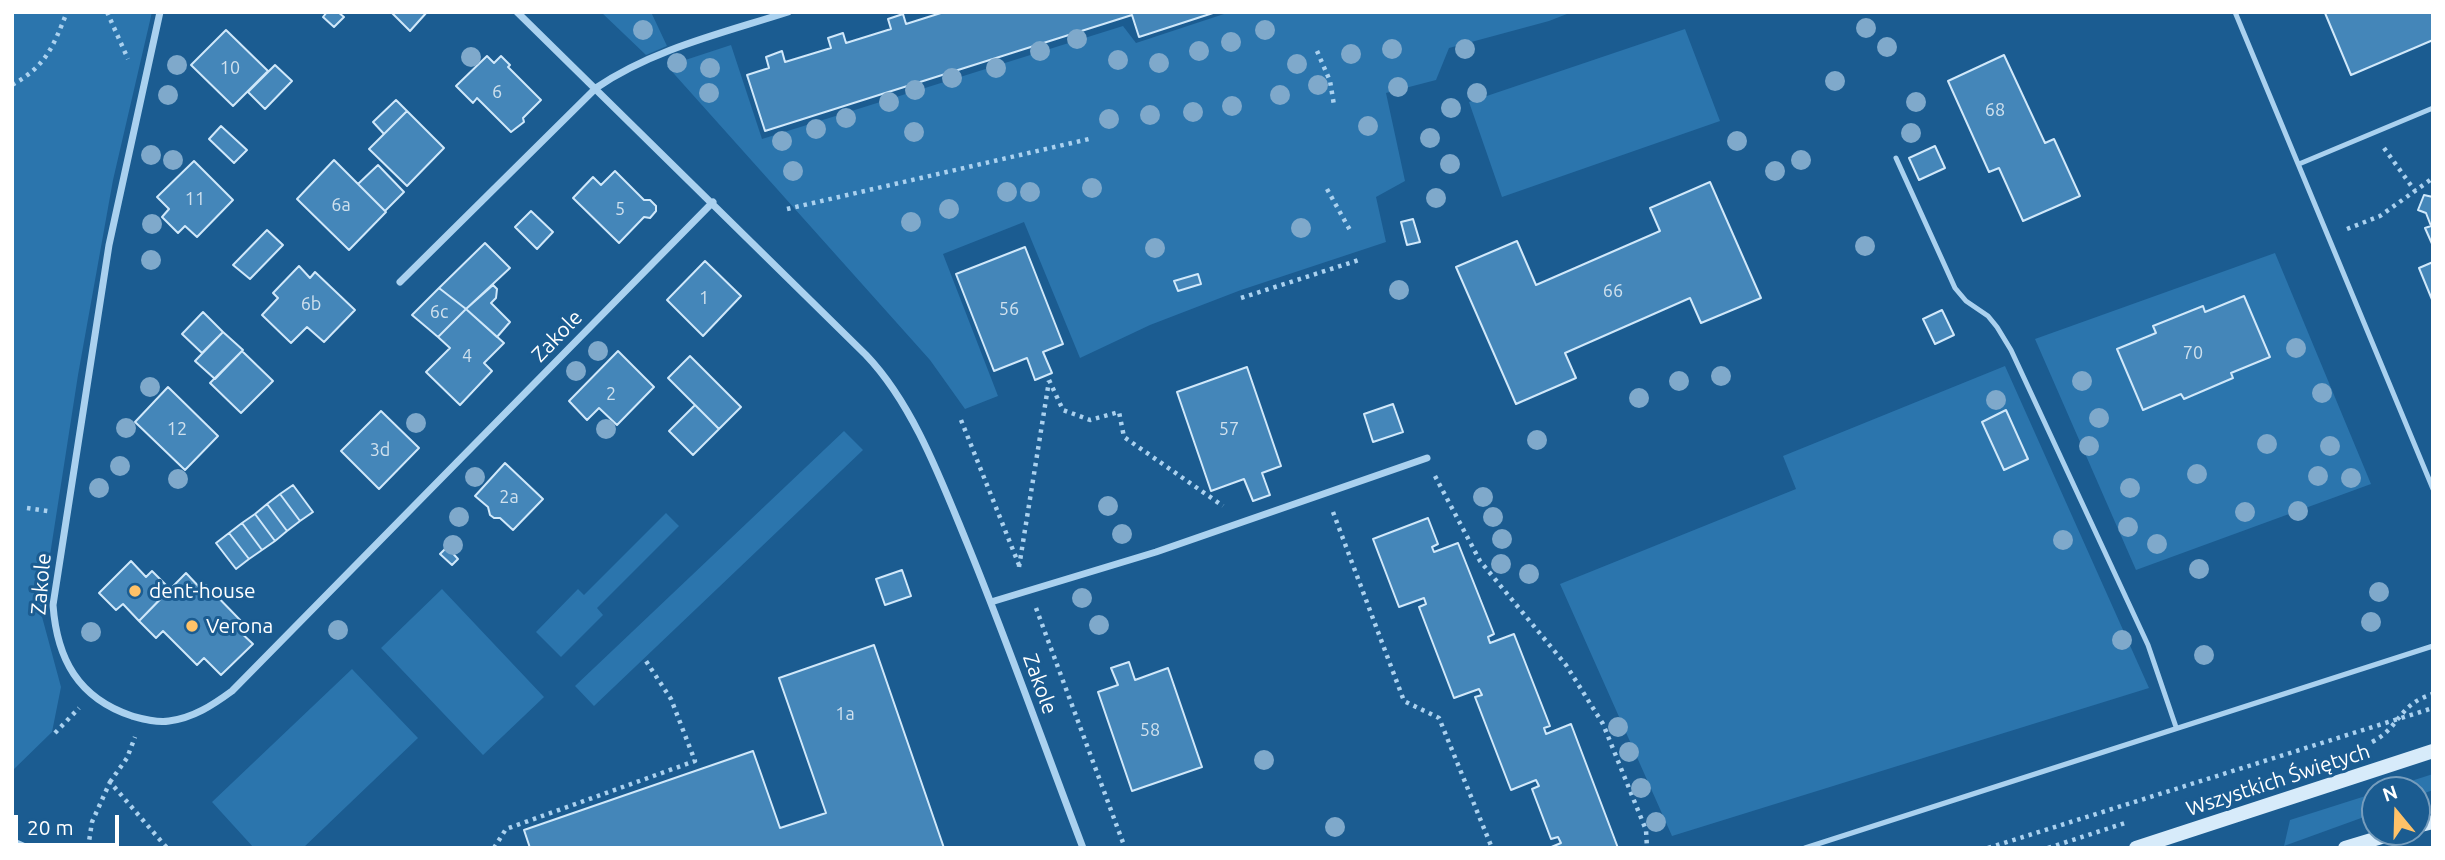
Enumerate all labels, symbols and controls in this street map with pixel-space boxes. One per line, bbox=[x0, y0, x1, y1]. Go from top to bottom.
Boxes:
house number: 10 bbox=[220, 57, 240, 79]
house number: 6 bbox=[492, 81, 502, 103]
house number: 68 bbox=[1985, 99, 2005, 121]
house number: 11 bbox=[185, 188, 205, 210]
house number: 6a bbox=[331, 194, 351, 216]
house number: 5 bbox=[615, 198, 625, 220]
house number: 66 bbox=[1603, 280, 1623, 302]
house number: 1 bbox=[699, 287, 709, 309]
house number: 6b bbox=[301, 293, 321, 315]
house number: 56 bbox=[999, 298, 1019, 320]
house number: 6c bbox=[430, 301, 448, 323]
street label: Zakole bbox=[526, 305, 588, 367]
house number: 70 bbox=[2183, 342, 2203, 364]
house number: 4 bbox=[462, 345, 472, 367]
house number: 2 bbox=[606, 383, 616, 405]
house number: 12 bbox=[167, 418, 187, 440]
house number: 57 bbox=[1219, 418, 1239, 440]
house number: 3d bbox=[370, 439, 390, 461]
house number: 2a bbox=[499, 486, 519, 508]
street label: Zakole bbox=[26, 552, 56, 616]
place label: dent-house bbox=[149, 578, 256, 604]
marker: dent-house bbox=[127, 583, 143, 599]
place label: Verona bbox=[206, 613, 273, 639]
marker: Verona bbox=[184, 618, 200, 634]
street label: Zakole bbox=[1018, 650, 1062, 718]
house number: 1a bbox=[835, 703, 855, 725]
house number: 58 bbox=[1140, 719, 1160, 741]
street label: Wszystkich Świętych bbox=[2183, 738, 2373, 822]
north arrow bbox=[2361, 776, 2431, 846]
text: N bbox=[2380, 780, 2400, 806]
scale bar bbox=[18, 800, 122, 844]
text: 20 m bbox=[27, 815, 74, 839]

